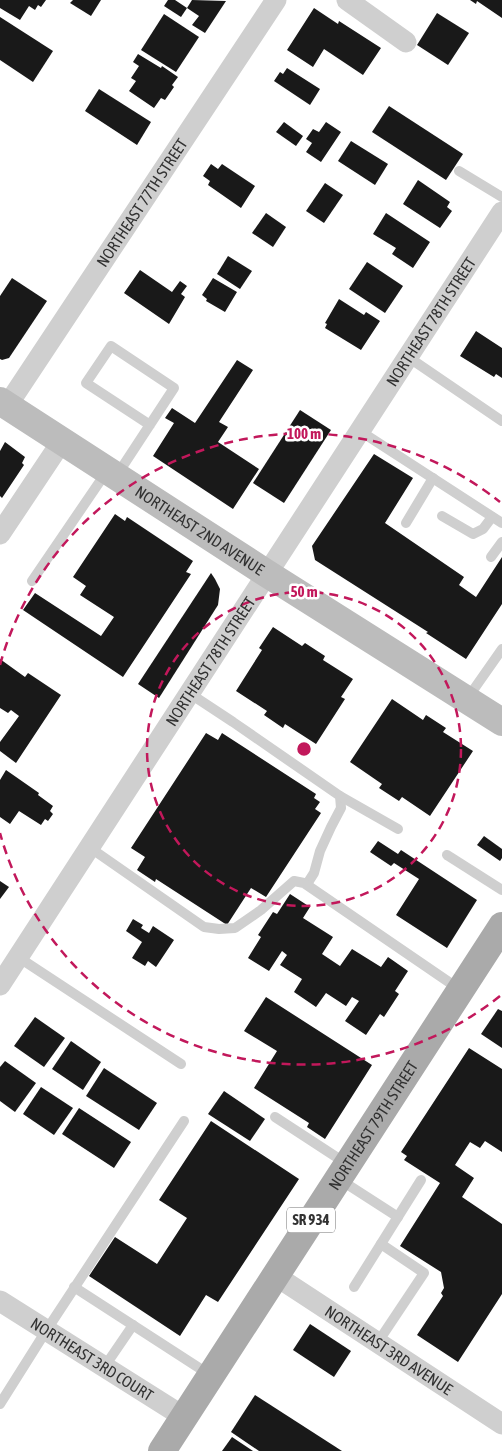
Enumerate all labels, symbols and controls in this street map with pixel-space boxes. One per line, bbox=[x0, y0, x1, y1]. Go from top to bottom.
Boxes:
street label: NORTHEAST 77TH STREET bbox=[93, 135, 191, 270]
street label: NORTHEAST 78TH STREET bbox=[382, 254, 479, 389]
text: 100 m bbox=[287, 425, 321, 442]
street label: NORTHEAST 2ND AVENUE bbox=[132, 482, 268, 579]
text: 50 m bbox=[291, 583, 318, 600]
street label: NORTHEAST 78TH STREET bbox=[162, 594, 259, 729]
centre of rings bbox=[295, 740, 313, 758]
street label: NORTHEAST 79TH STREET bbox=[325, 1058, 421, 1193]
road number: SR 934 bbox=[287, 1208, 335, 1232]
street label: NORTHEAST 3RD AVENUE bbox=[322, 1302, 456, 1398]
street label: NORTHEAST 3RD COURT bbox=[28, 1314, 157, 1404]

